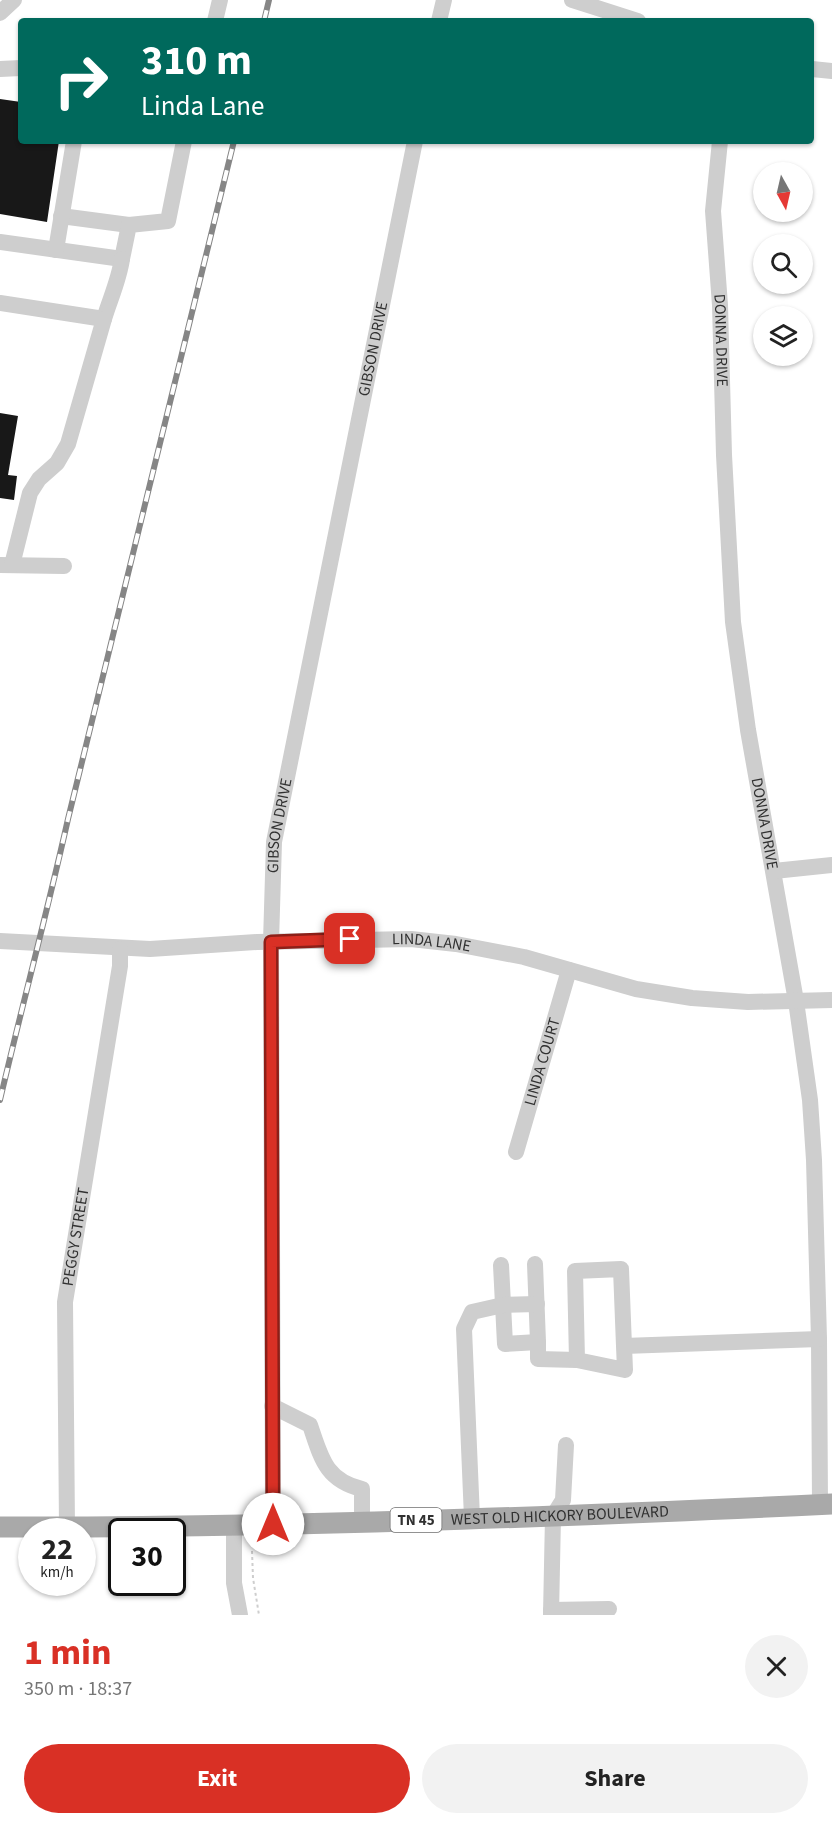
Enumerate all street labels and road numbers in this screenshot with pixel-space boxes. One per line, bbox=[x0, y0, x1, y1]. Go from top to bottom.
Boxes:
street label: DONNA DRIVE bbox=[708, 293, 733, 387]
street label: GIBSON DRIVE bbox=[353, 300, 393, 398]
street label: GIBSON DRIVE bbox=[262, 776, 298, 873]
street label: DONNA DRIVE bbox=[746, 776, 784, 871]
street label: LINDA LANE bbox=[392, 928, 473, 958]
street label: LINDA COURT bbox=[519, 1015, 566, 1109]
street label: PEGGY STREET bbox=[57, 1186, 95, 1288]
street label: WEST OLD HICKORY BOULEVARD bbox=[451, 1500, 669, 1531]
road number: TN 45 bbox=[390, 1508, 442, 1532]

